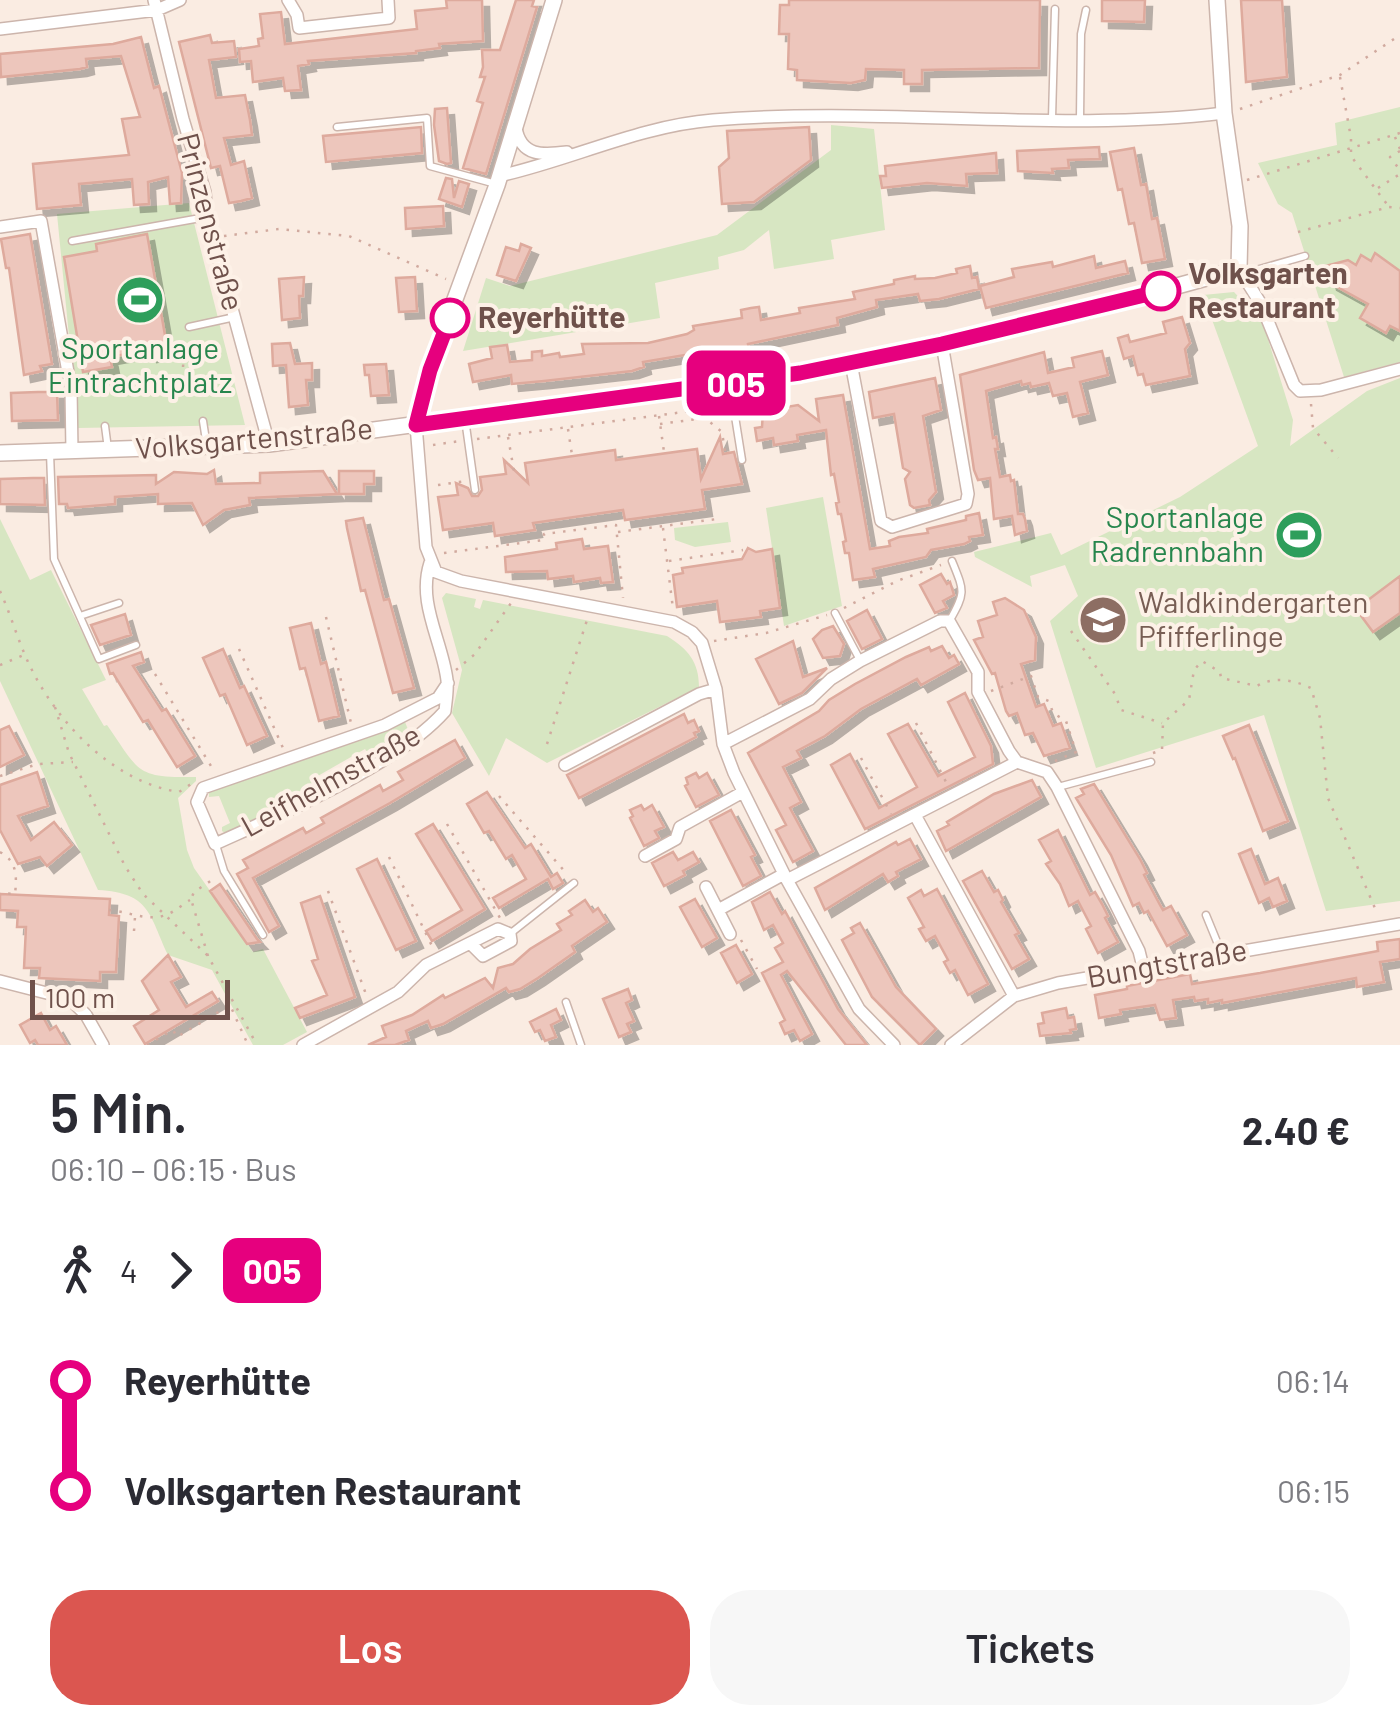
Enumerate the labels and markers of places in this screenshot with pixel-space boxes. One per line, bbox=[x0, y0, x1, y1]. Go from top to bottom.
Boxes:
place label: Volksgarten Restaurant bbox=[1188, 254, 1348, 324]
marker: Volksgarten Restaurant bbox=[1142, 272, 1180, 310]
sports icon: Sportanlage Eintrachtplatz bbox=[114, 274, 166, 326]
place label: Reyerhütte bbox=[478, 298, 626, 334]
marker: Reyerhütte bbox=[431, 299, 469, 337]
place label: Sportanlage Eintrachtplatz bbox=[48, 329, 232, 399]
place label: Sportanlage Radrennbahn bbox=[1091, 498, 1264, 568]
sports icon: Sportanlage Radrennbahn bbox=[1273, 509, 1325, 561]
place label: Waldkindergarten Pfifferlinge bbox=[1138, 583, 1368, 653]
school or university icon: Waldkindergarten Pfifferlinge bbox=[1077, 594, 1129, 646]

